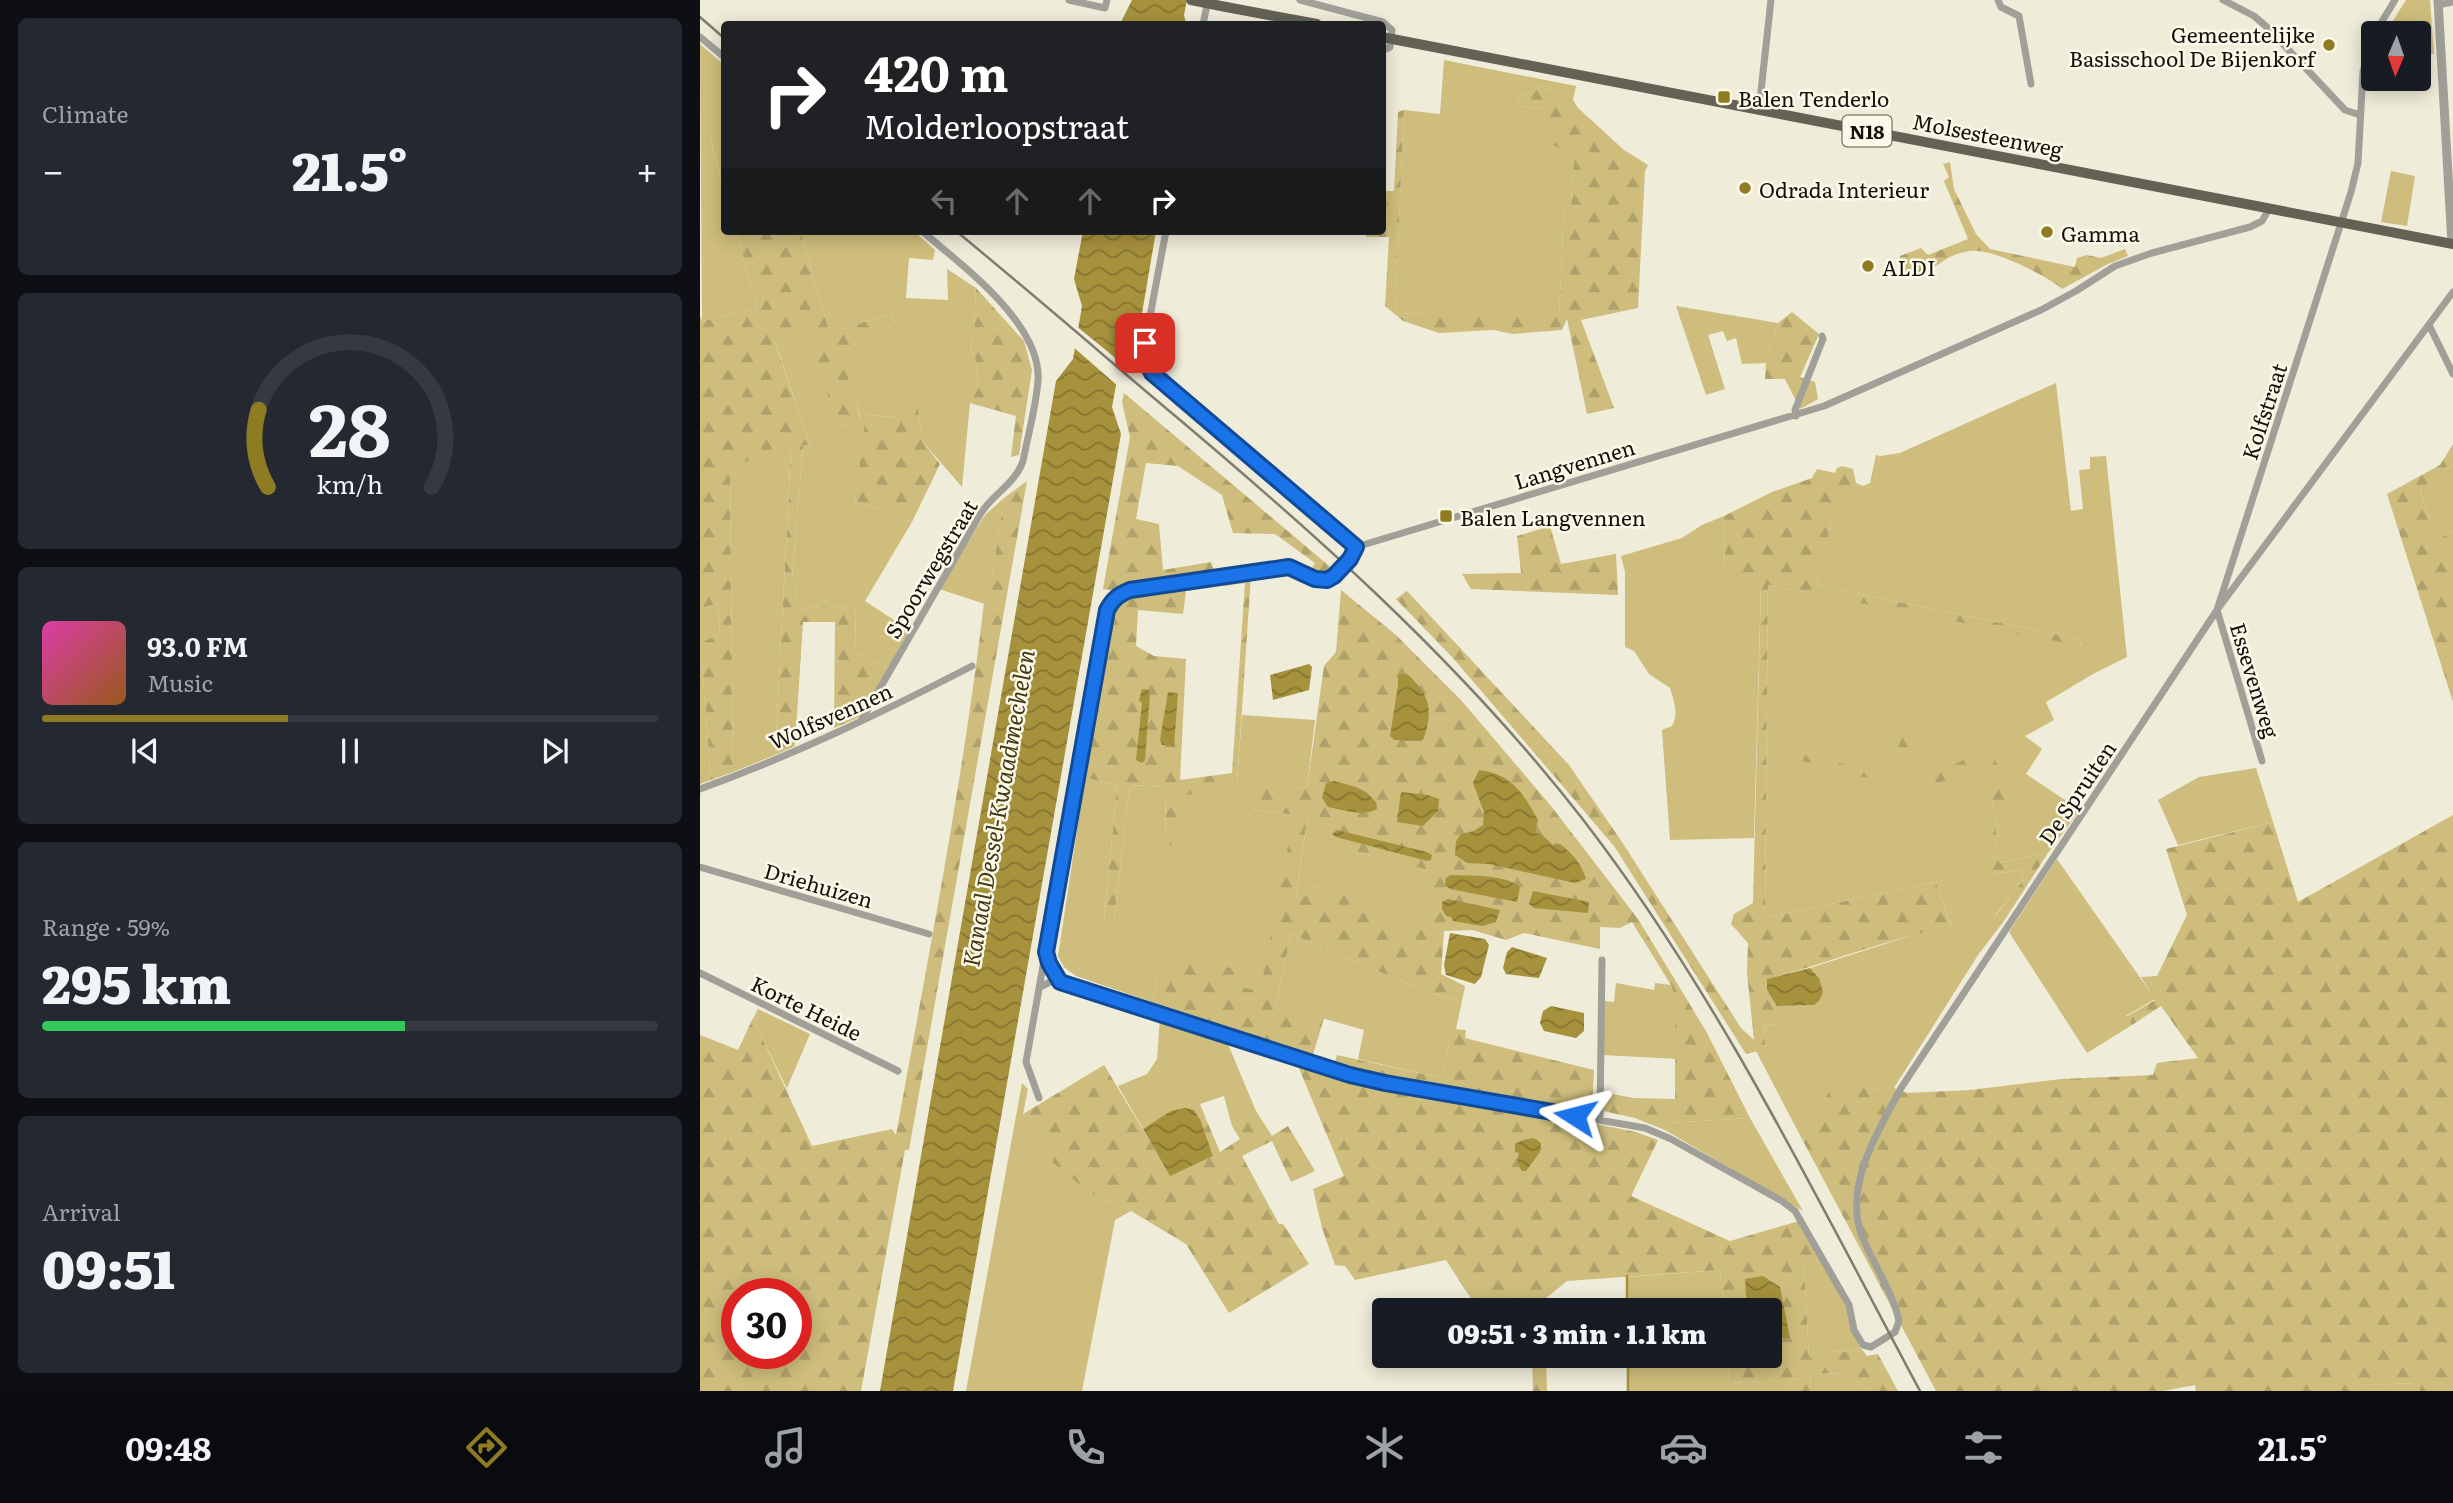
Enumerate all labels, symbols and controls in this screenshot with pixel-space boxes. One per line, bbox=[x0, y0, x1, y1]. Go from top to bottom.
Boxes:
place label: Gemeentelijke Basisschool De Bijenkorf bbox=[2069, 18, 2317, 73]
north arrow bbox=[2361, 21, 2431, 91]
map controls bbox=[2361, 21, 2431, 91]
text: 420 m bbox=[864, 34, 1009, 107]
marker: Gemeentelijke Basisschool De Bijenkorf bbox=[2321, 37, 2337, 53]
icon: right bbox=[749, 49, 840, 140]
place label: Balen Tenderlo bbox=[1738, 82, 1889, 113]
marker: Balen Tenderlo bbox=[1716, 89, 1732, 105]
text: Climate bbox=[42, 96, 128, 130]
text: Molderloopstraat bbox=[864, 101, 1129, 149]
street label: Molsesteenweg bbox=[1910, 104, 2066, 164]
road number: N18 bbox=[1842, 116, 1892, 146]
text: 21.5° bbox=[292, 130, 408, 207]
text: − bbox=[42, 140, 64, 197]
text: + bbox=[636, 140, 658, 197]
place label: Odrada Interieur bbox=[1759, 173, 1929, 204]
marker: Odrada Interieur bbox=[1737, 180, 1753, 196]
icon: left bbox=[925, 182, 963, 220]
icon: ahead bbox=[998, 182, 1036, 220]
icon: ahead bbox=[1071, 182, 1109, 220]
icon: right bbox=[1144, 182, 1182, 220]
place label: Gamma bbox=[2061, 217, 2140, 248]
marker: Gamma bbox=[2039, 224, 2055, 240]
place label: ALDI bbox=[1882, 251, 1935, 282]
marker: ALDI bbox=[1860, 258, 1876, 274]
pin bbox=[1115, 313, 1175, 373]
icon: arrive bbox=[1126, 324, 1164, 362]
street label: Kolfstraat bbox=[2233, 358, 2293, 463]
text: 28 bbox=[309, 371, 391, 479]
street label: Langvennen bbox=[1510, 430, 1638, 496]
text: km/h bbox=[317, 465, 383, 502]
street label: Spoorwegstraat bbox=[876, 492, 984, 644]
place label: Balen Langvennen bbox=[1460, 501, 1646, 532]
marker: Balen Langvennen bbox=[1438, 508, 1454, 524]
street label: Essevenweg bbox=[2224, 619, 2288, 742]
text: 93.0 FM bbox=[147, 626, 248, 665]
water label: Kanaal Dessel-Kwaadmechelen bbox=[952, 646, 1042, 969]
text: Music bbox=[147, 665, 213, 699]
street label: Wolfsvennen bbox=[763, 674, 897, 756]
icon: previous bbox=[126, 732, 164, 770]
icon: pause bbox=[331, 732, 369, 770]
icon: next bbox=[536, 732, 574, 770]
street label: De Spruiten bbox=[2030, 734, 2122, 850]
street label: Driehuizen bbox=[761, 854, 877, 914]
text: Range · 59% bbox=[42, 909, 170, 943]
text: 295 km bbox=[42, 943, 231, 1020]
street label: Korte Heide bbox=[746, 967, 868, 1047]
position arrow bbox=[1538, 1079, 1612, 1153]
text: Arrival bbox=[42, 1194, 121, 1228]
text: 09:51 bbox=[42, 1228, 175, 1305]
speed limit sign: 30 bbox=[721, 1278, 812, 1369]
text: 09:51 · 3 min · 1.1 km bbox=[1447, 1313, 1707, 1352]
text: 09:48 bbox=[125, 1423, 211, 1471]
icon: directions bbox=[462, 1423, 511, 1472]
icon: music bbox=[761, 1423, 810, 1472]
icon: phone bbox=[1061, 1423, 1110, 1472]
icon: climate bbox=[1360, 1423, 1409, 1472]
icon: car bbox=[1659, 1423, 1708, 1472]
icon: filters bbox=[1959, 1423, 2008, 1472]
text: 21.5° bbox=[2258, 1423, 2328, 1471]

